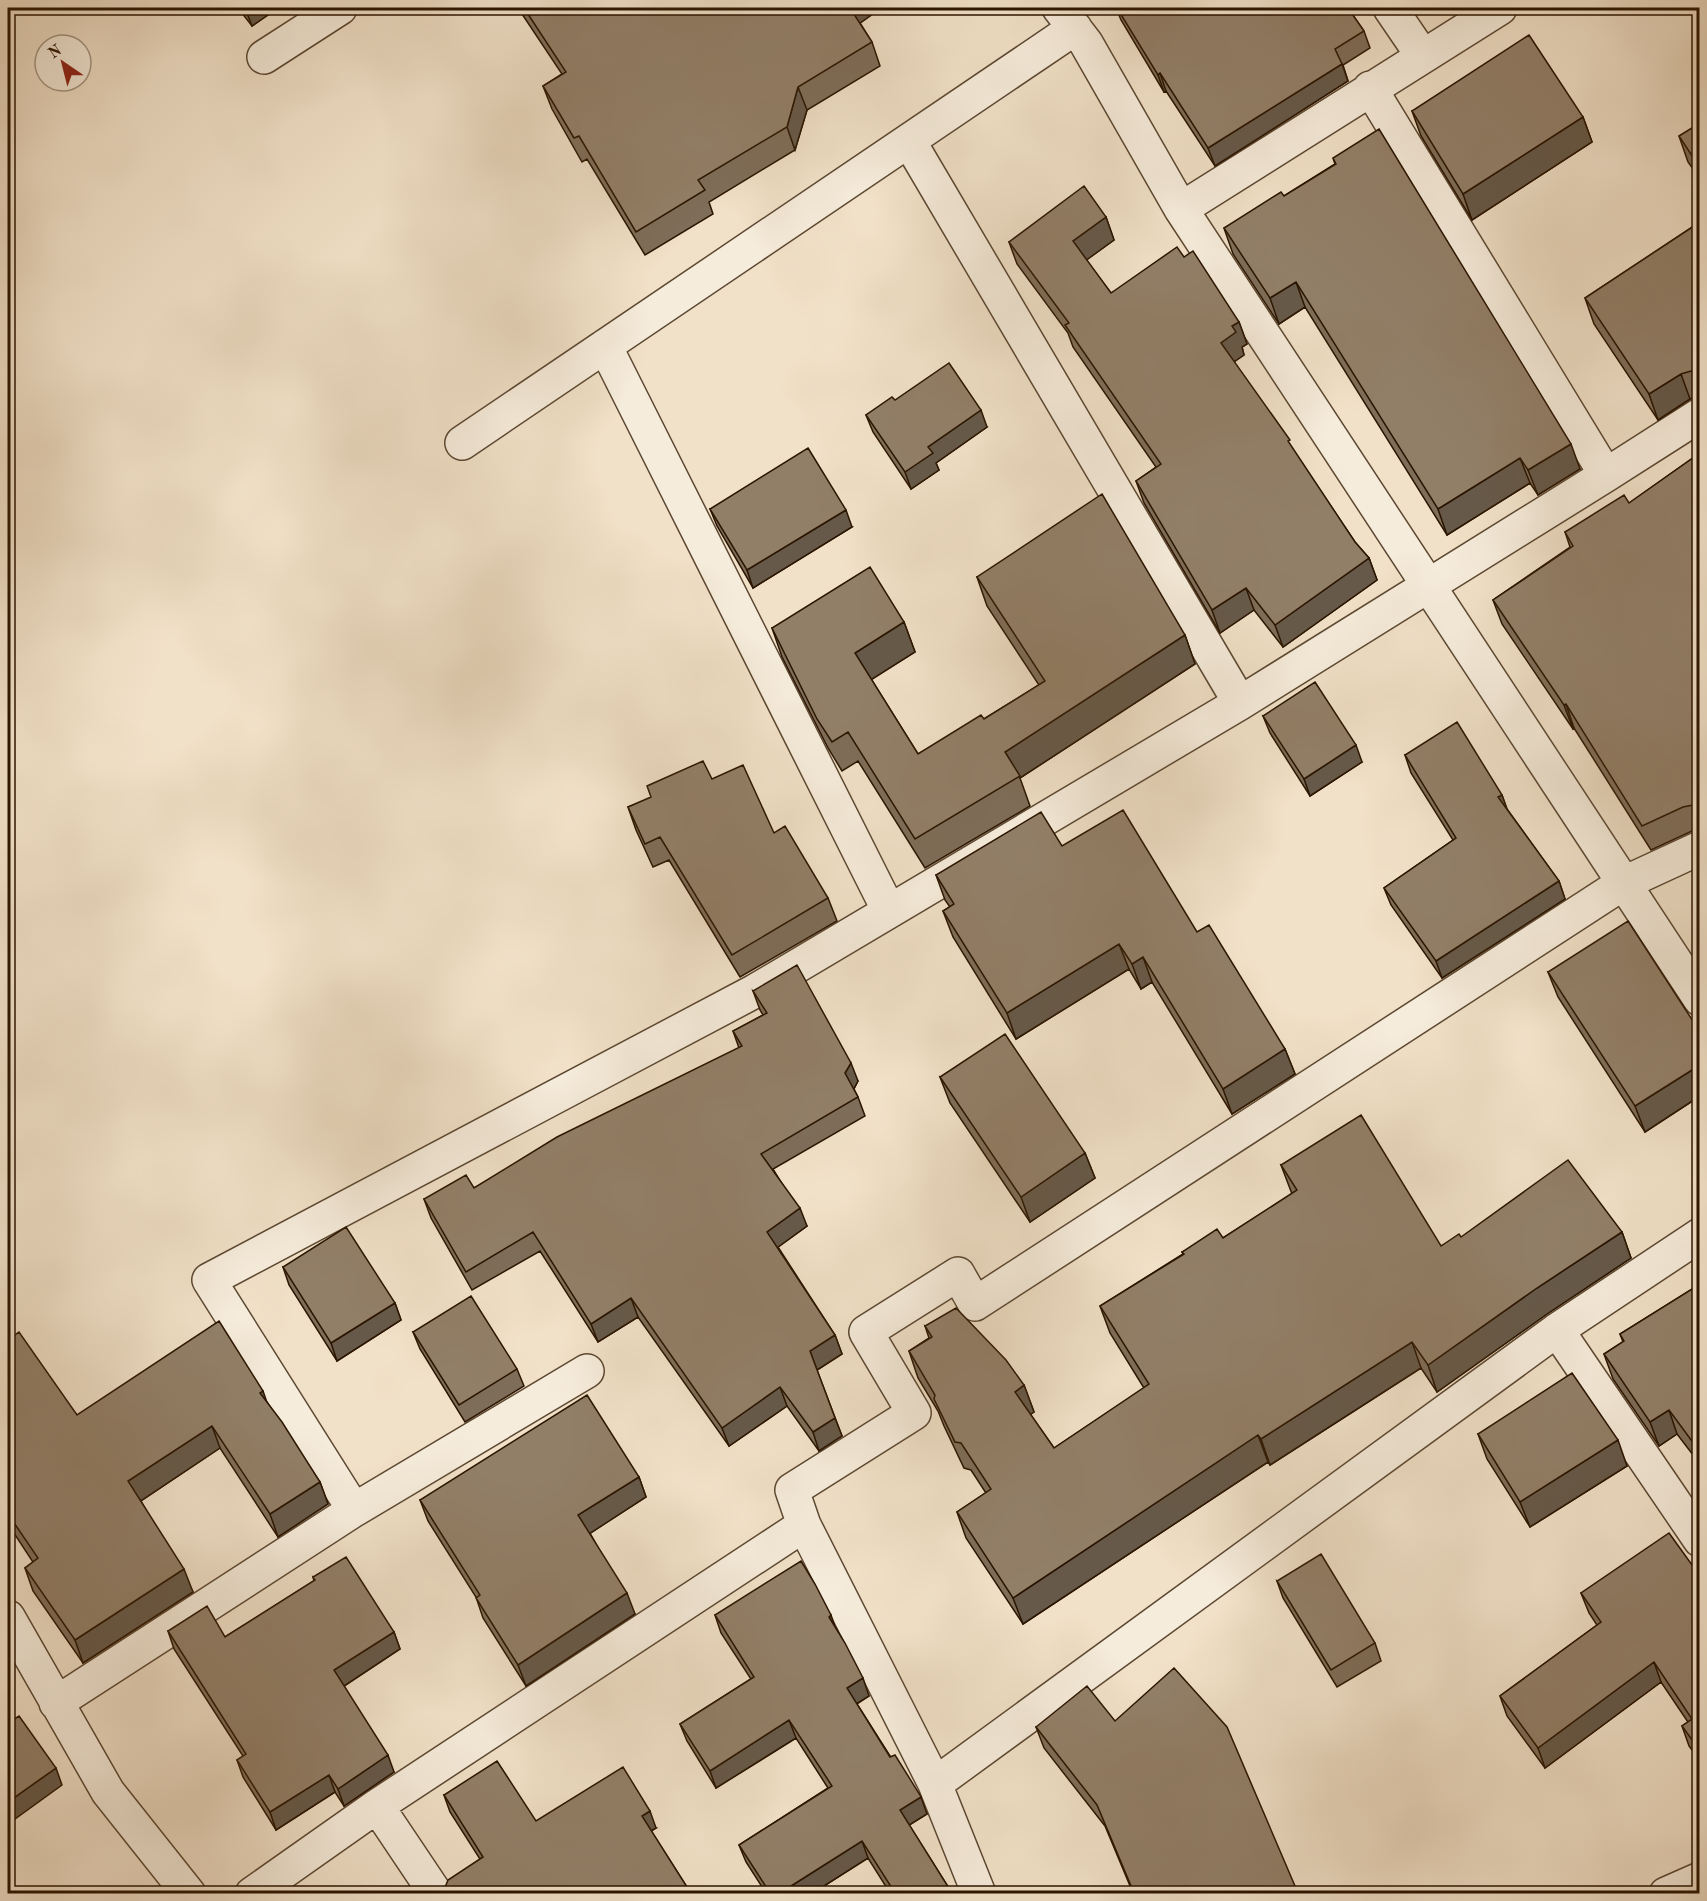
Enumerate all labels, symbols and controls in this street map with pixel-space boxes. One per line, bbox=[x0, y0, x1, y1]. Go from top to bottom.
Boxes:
north arrow bbox=[33, 33, 93, 93]
text: N bbox=[46, 42, 66, 62]

